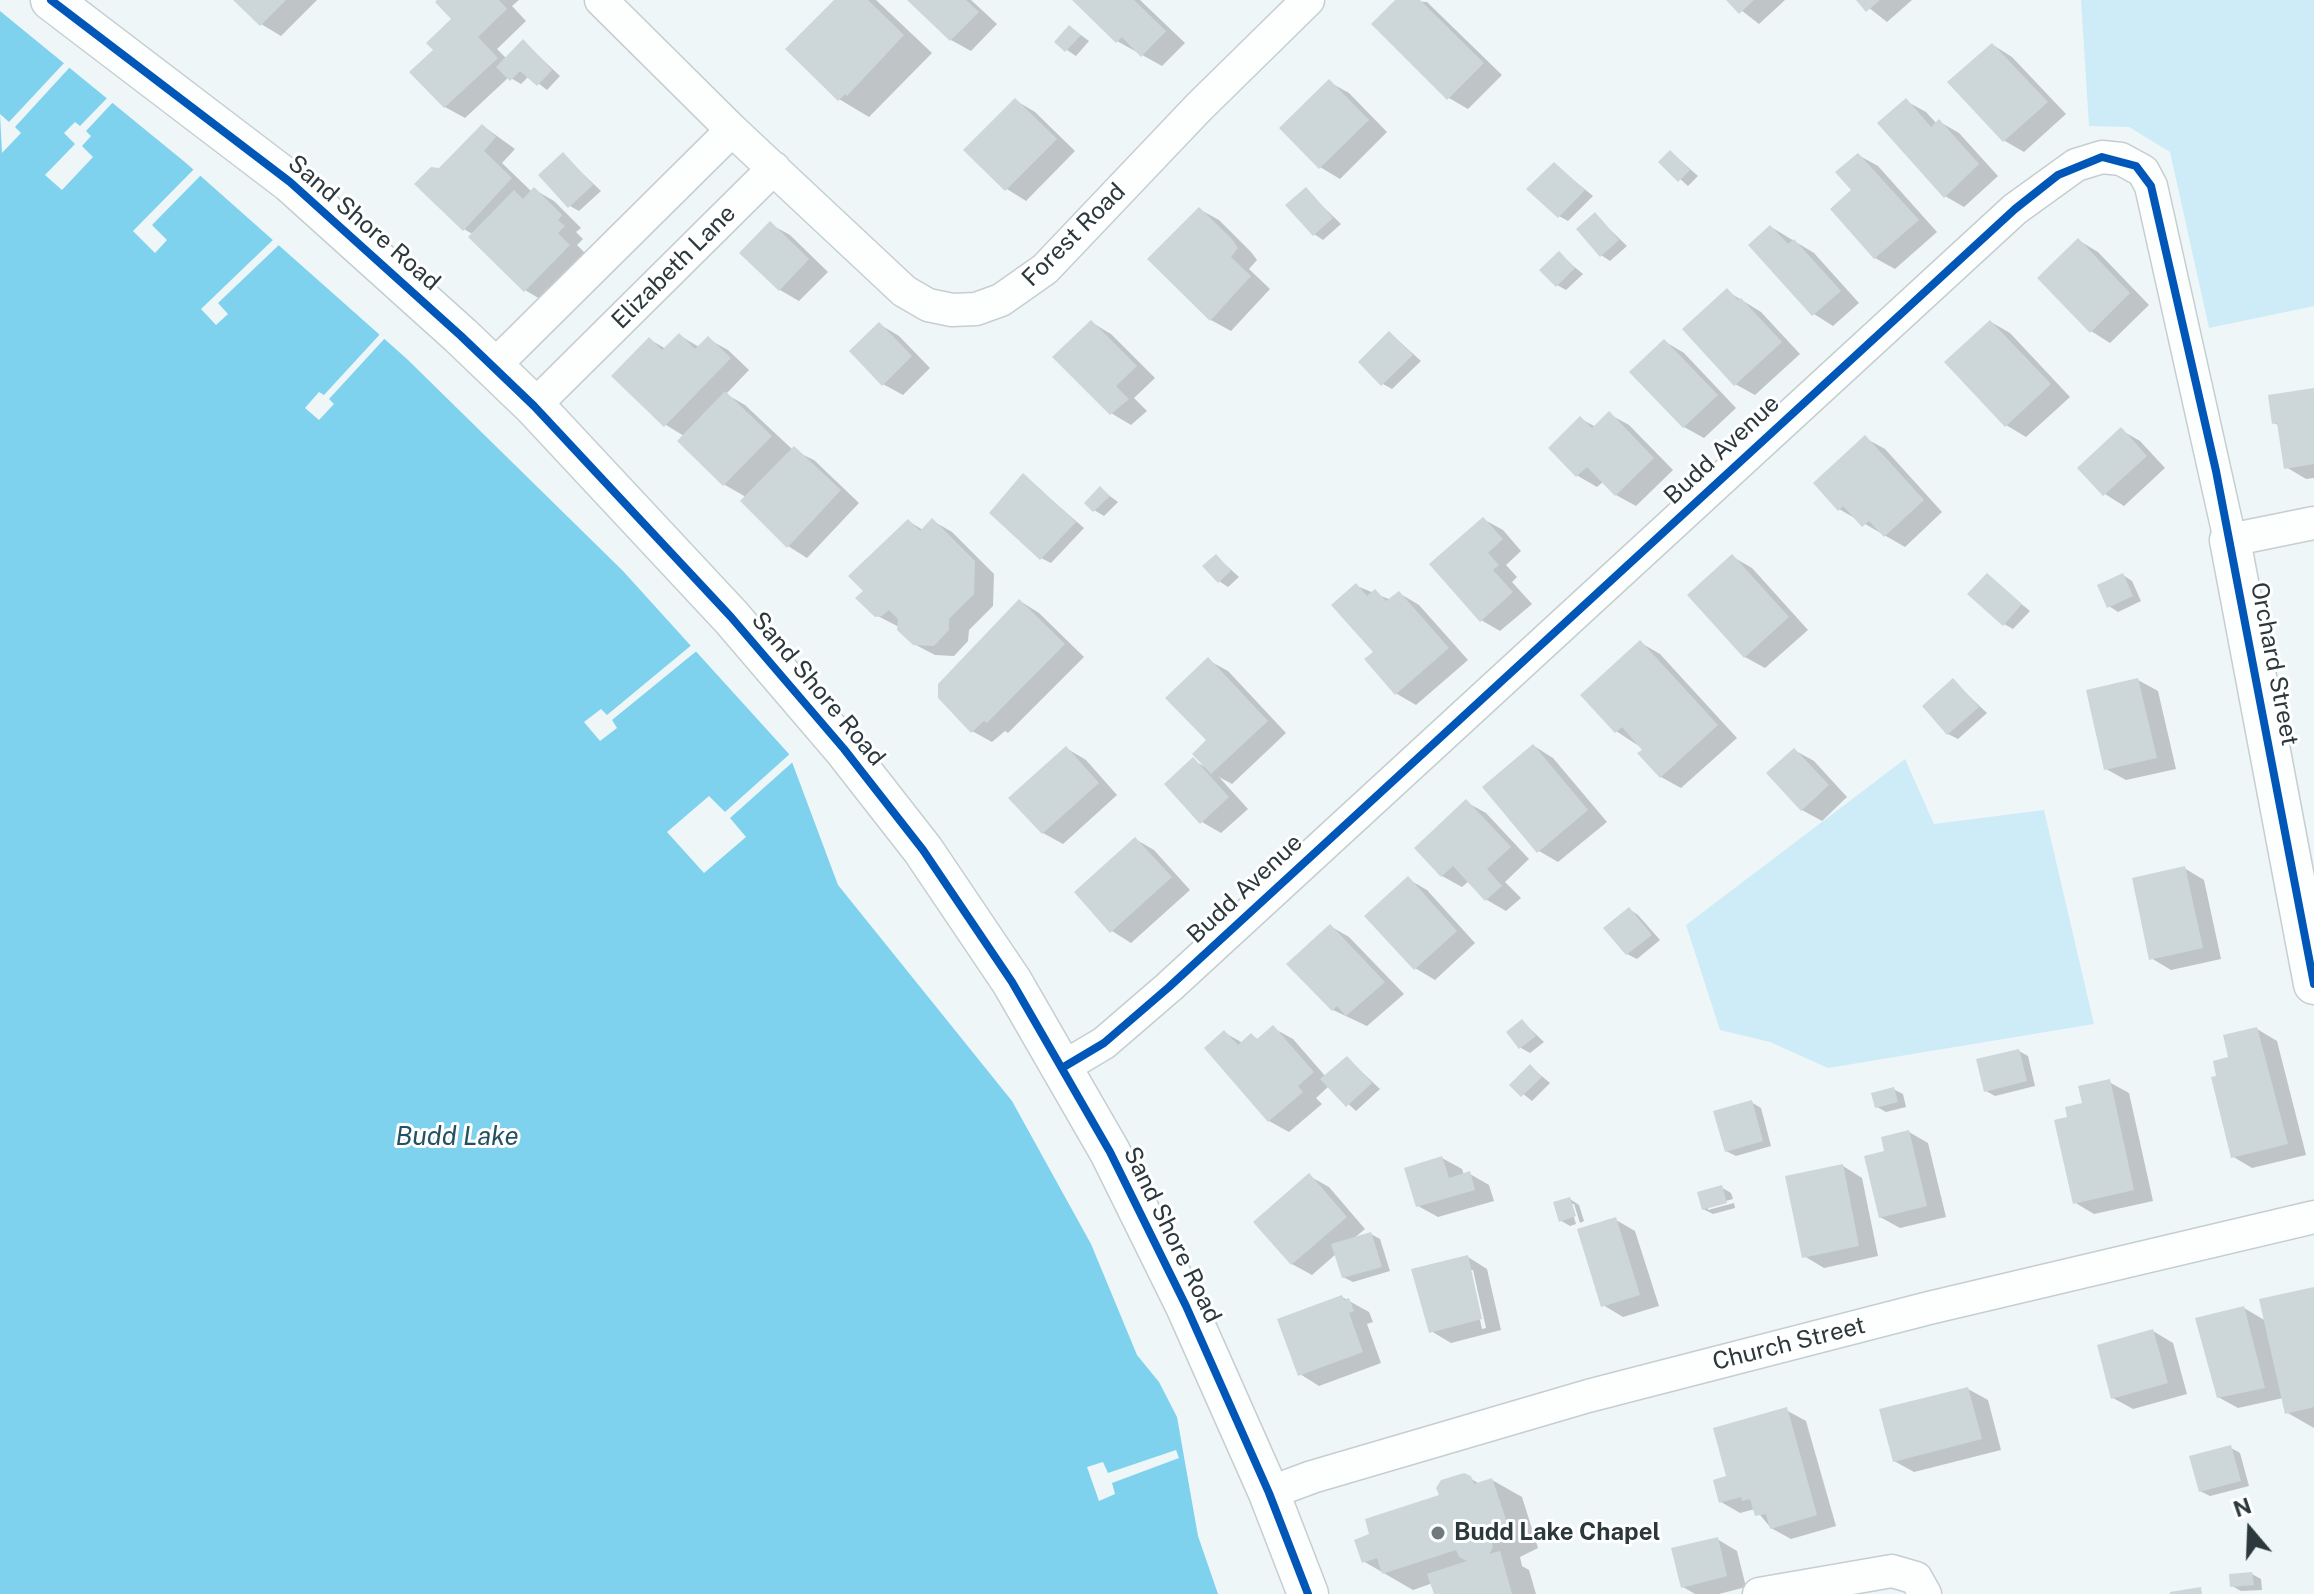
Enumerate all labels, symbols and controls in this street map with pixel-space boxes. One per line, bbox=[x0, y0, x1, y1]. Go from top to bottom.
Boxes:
street label: Sand Shore Road bbox=[282, 149, 446, 297]
street label: Forest Road bbox=[1016, 177, 1132, 293]
street label: Elizabeth Lane bbox=[606, 199, 742, 335]
street label: Budd Avenue bbox=[1658, 389, 1786, 511]
street label: Orchard Street bbox=[2244, 580, 2304, 748]
street label: Sand Shore Road bbox=[745, 606, 891, 772]
street label: Budd Avenue bbox=[1181, 828, 1309, 950]
water label: Budd Lake bbox=[395, 1121, 519, 1153]
street label: Sand Shore Road bbox=[1117, 1142, 1227, 1328]
street label: Church Street bbox=[1710, 1311, 1868, 1377]
north arrow bbox=[2210, 1490, 2290, 1570]
text: N bbox=[2230, 1492, 2255, 1522]
place label: Budd Lake Chapel bbox=[1454, 1519, 1660, 1547]
marker: Budd Lake Chapel bbox=[1429, 1524, 1447, 1542]

